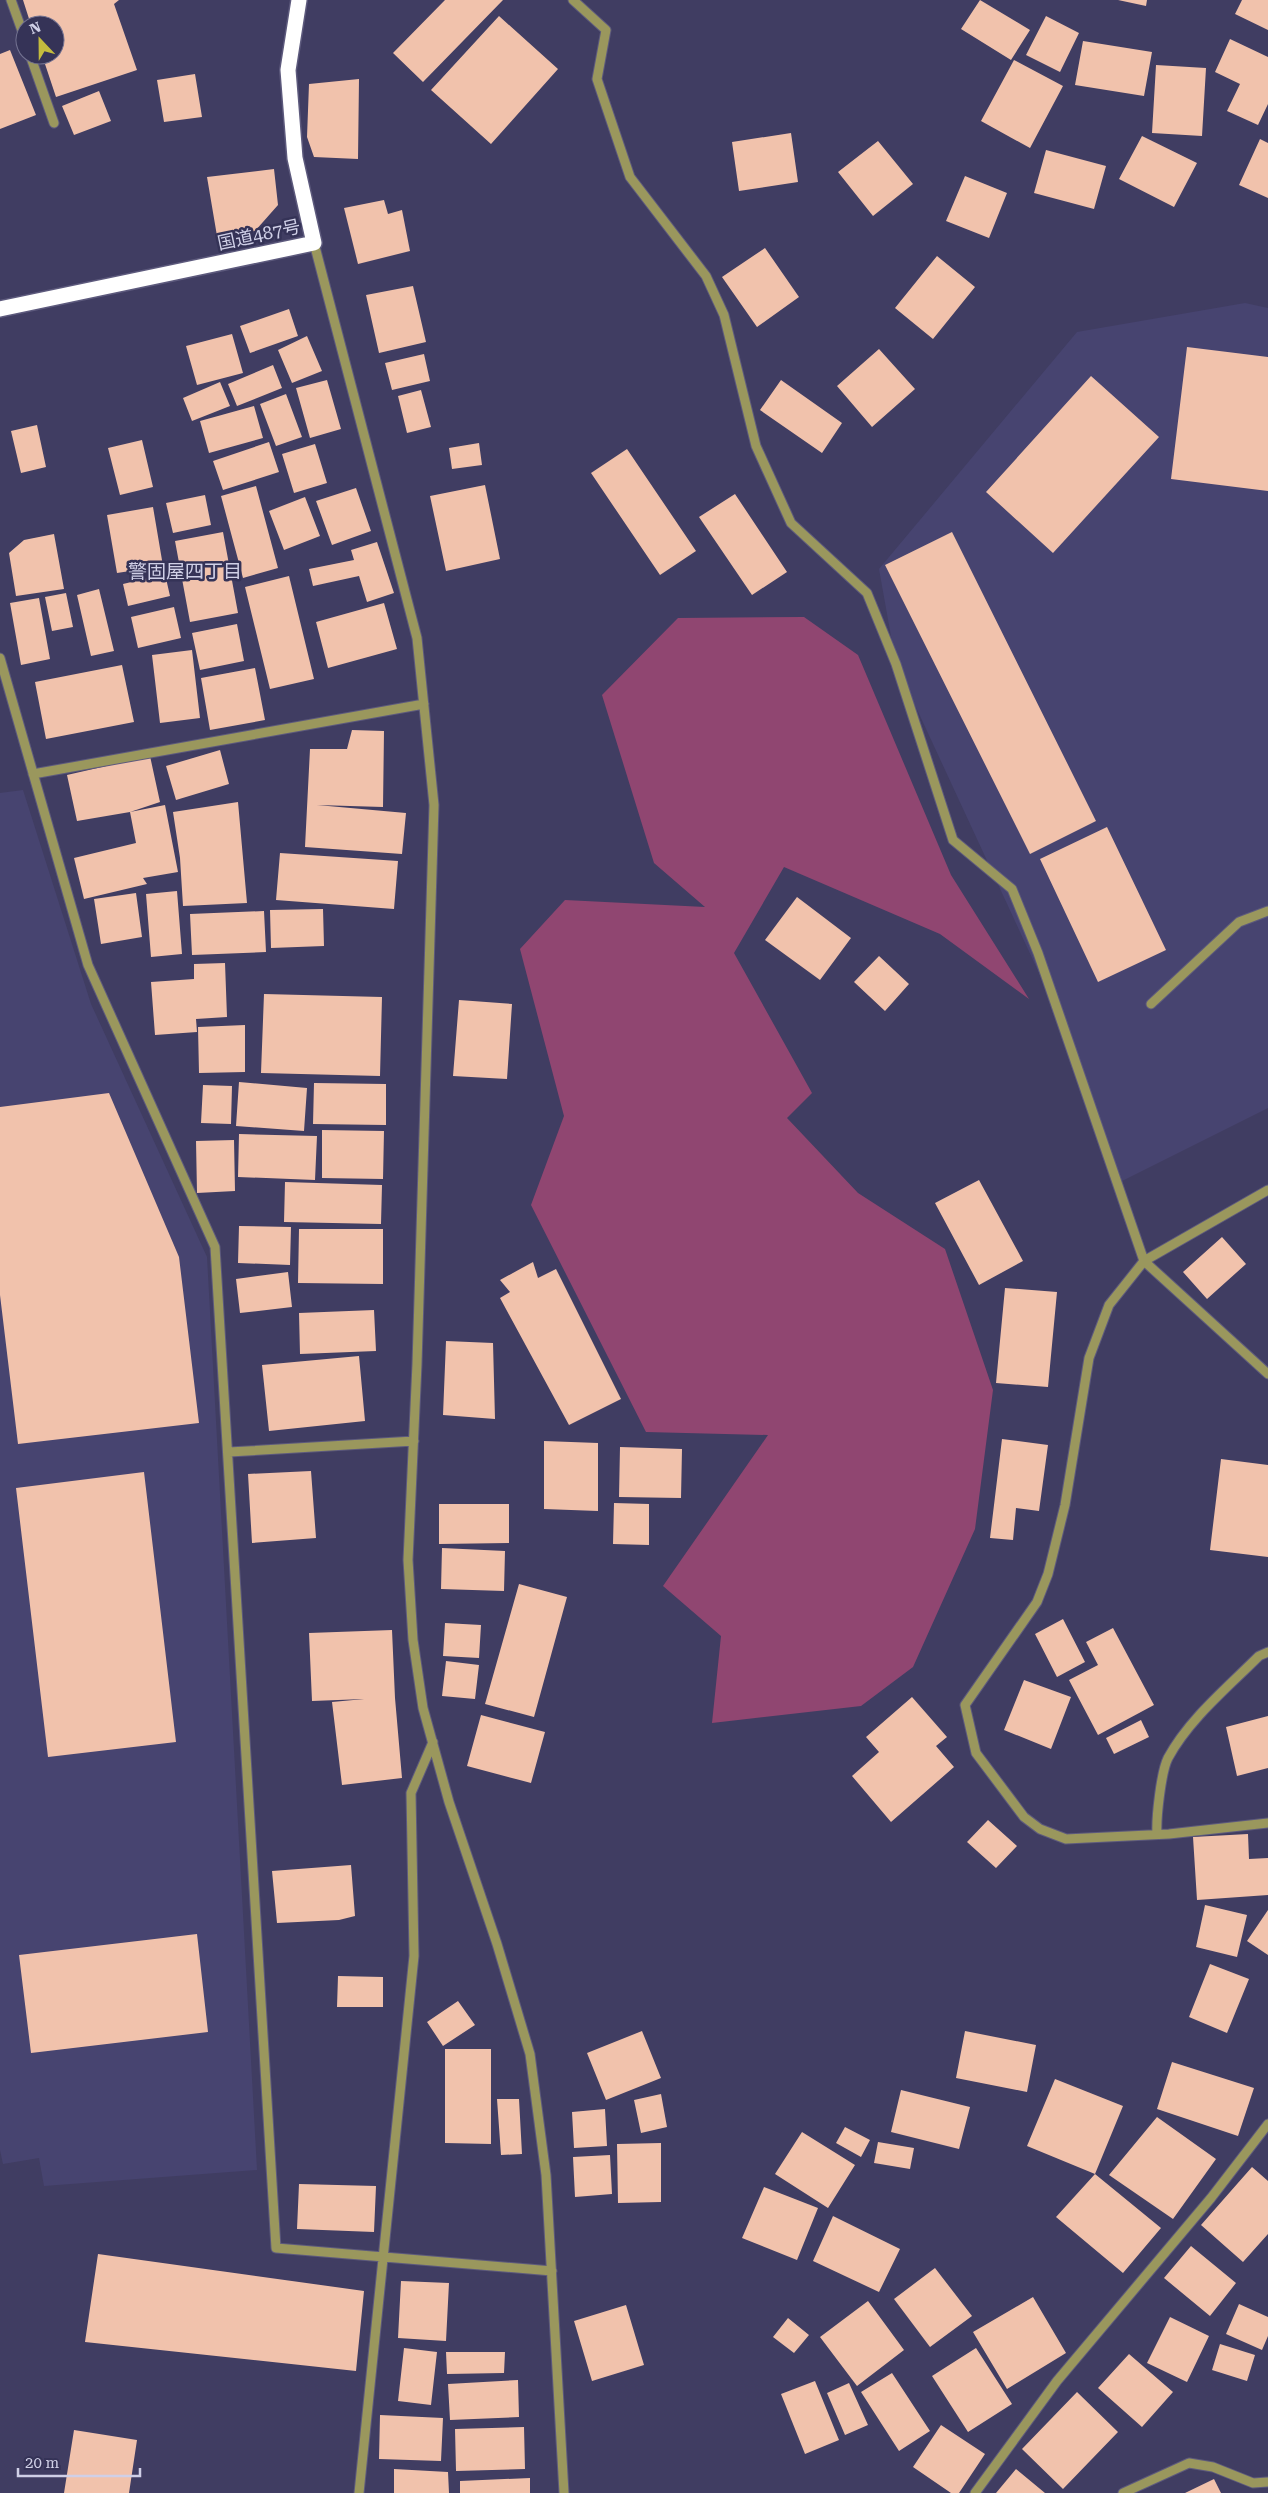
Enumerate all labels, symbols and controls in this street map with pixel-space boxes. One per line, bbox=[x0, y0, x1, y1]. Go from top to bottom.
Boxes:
north arrow bbox=[15, 15, 65, 65]
text: N bbox=[27, 18, 43, 37]
street label: 国道487号 bbox=[216, 215, 302, 254]
district label: 警固屋四丁目 bbox=[128, 560, 242, 583]
scale bar bbox=[18, 2446, 140, 2478]
text: 20 m bbox=[25, 2454, 60, 2472]

